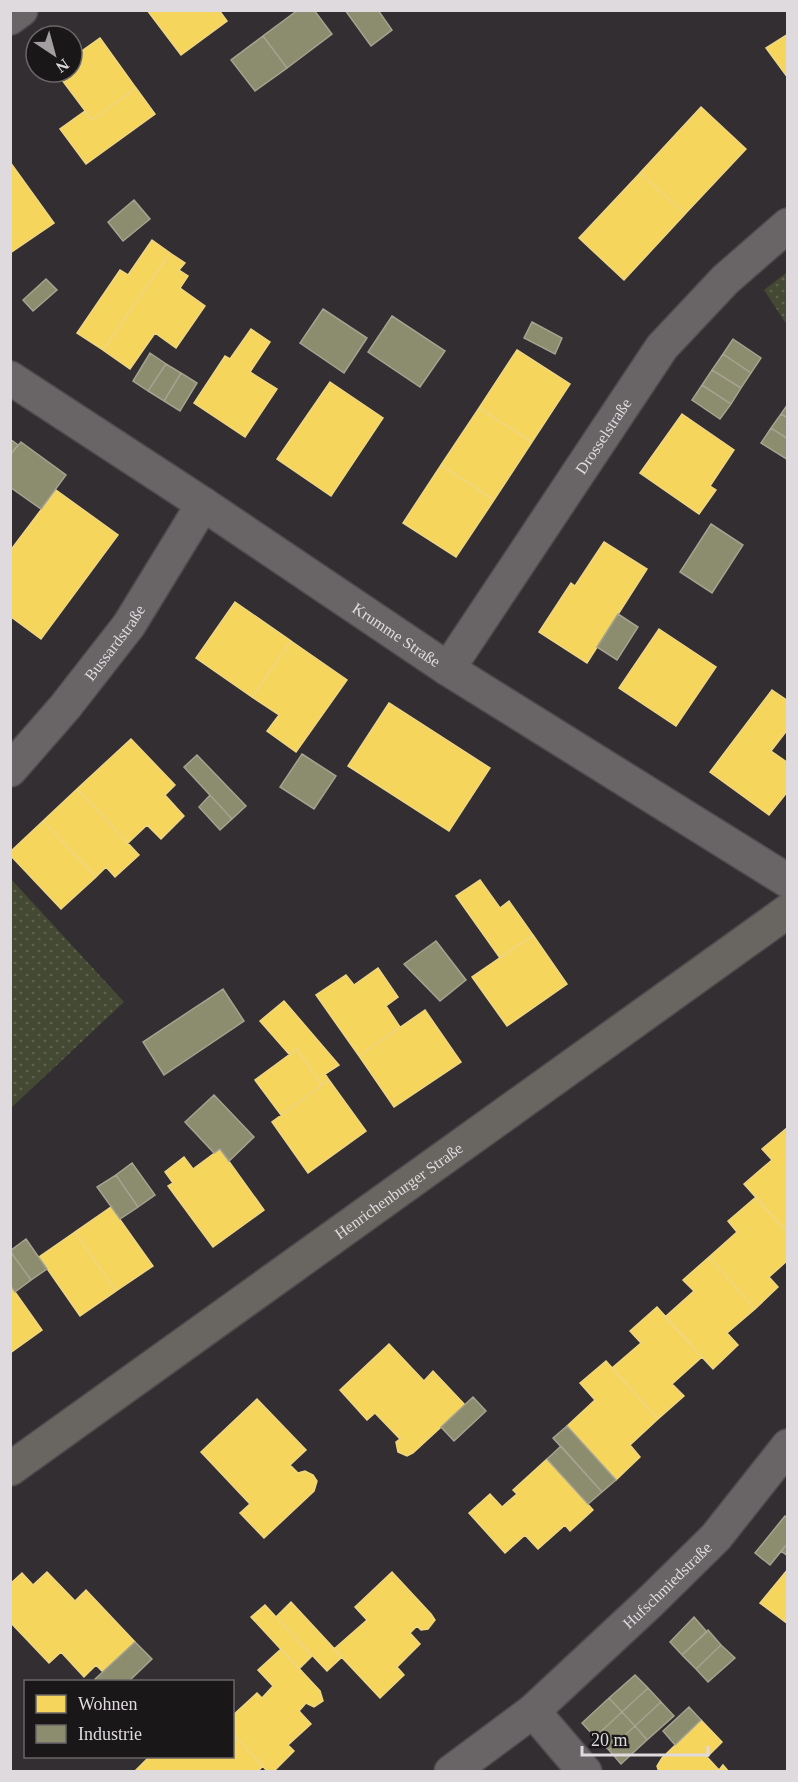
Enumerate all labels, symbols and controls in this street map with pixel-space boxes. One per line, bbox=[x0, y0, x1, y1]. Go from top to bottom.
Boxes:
north arrow bbox=[24, 24, 84, 84]
text: N bbox=[52, 55, 72, 76]
street label: Drosselstraße bbox=[572, 395, 635, 477]
street label: Krumme Straße bbox=[349, 599, 443, 670]
street label: Bussardstraße bbox=[81, 602, 148, 684]
street label: Henrichenburger Straße bbox=[332, 1139, 466, 1242]
street label: Hufschmiedstraße bbox=[619, 1539, 715, 1632]
legend bbox=[24, 1680, 234, 1758]
text: Wohnen bbox=[78, 1694, 138, 1714]
scale bar bbox=[582, 1719, 708, 1757]
text: Industrie bbox=[78, 1724, 142, 1744]
text: 20 m bbox=[591, 1730, 628, 1750]

